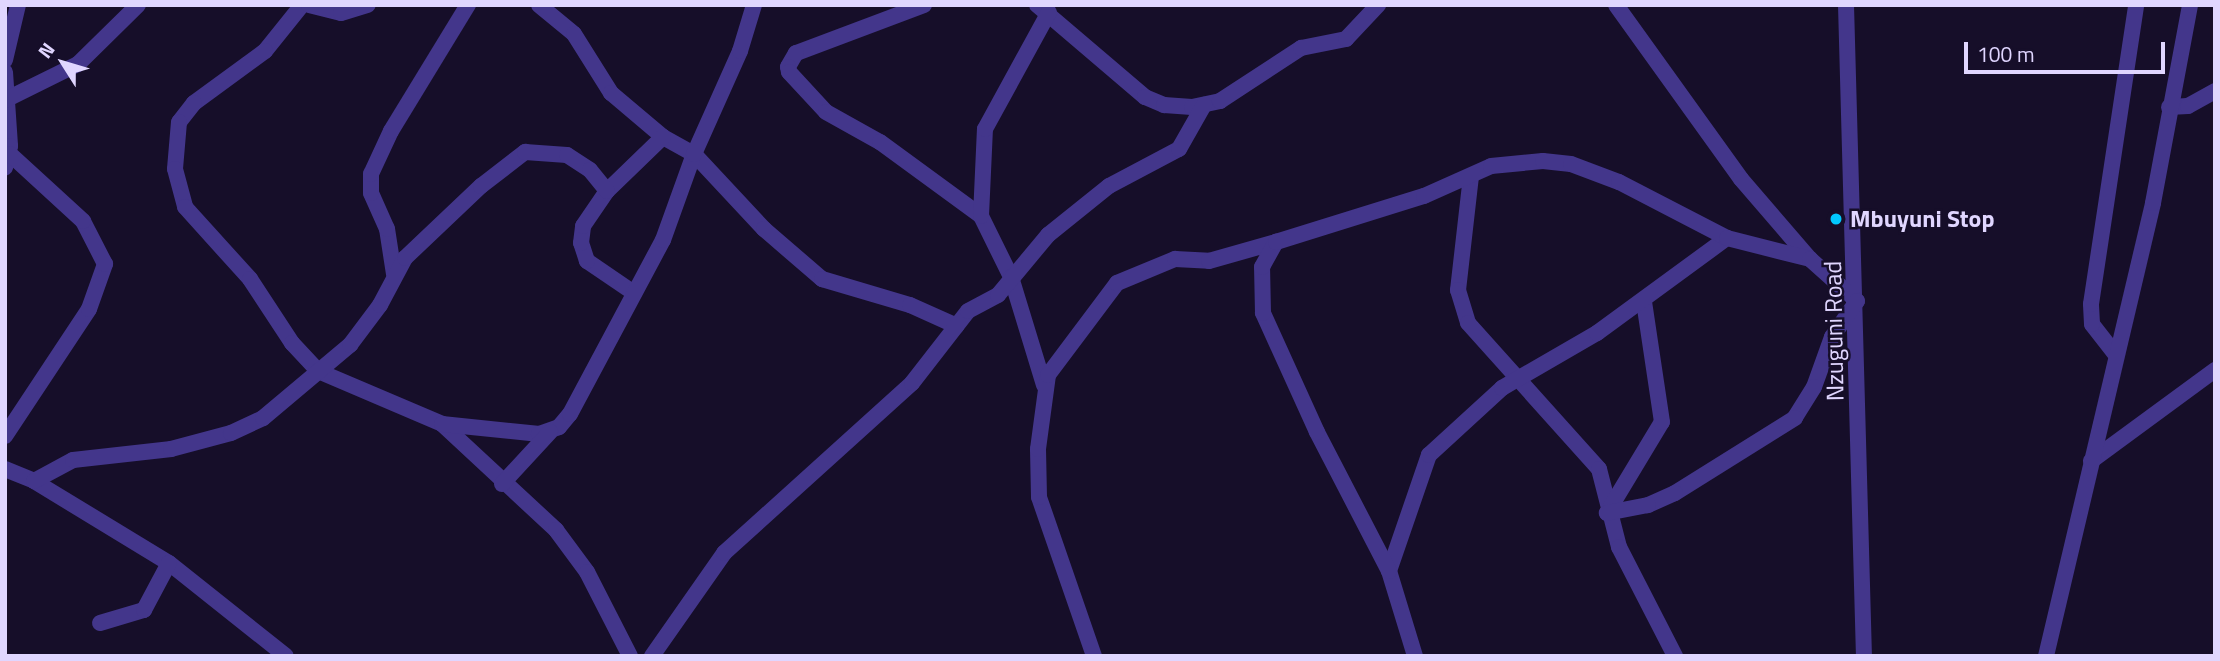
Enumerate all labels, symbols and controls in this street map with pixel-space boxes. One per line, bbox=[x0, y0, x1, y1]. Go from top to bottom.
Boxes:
north arrow bbox=[28, 28, 98, 98]
scale bar bbox=[1968, 28, 2169, 72]
text: N bbox=[30, 36, 61, 64]
text: 100 m bbox=[1977, 38, 2034, 70]
place label: Mbuyuni Stop bbox=[1850, 205, 1994, 233]
marker: Mbuyuni Stop bbox=[1828, 211, 1844, 227]
street label: Nzuguni Road bbox=[1818, 261, 1850, 401]

